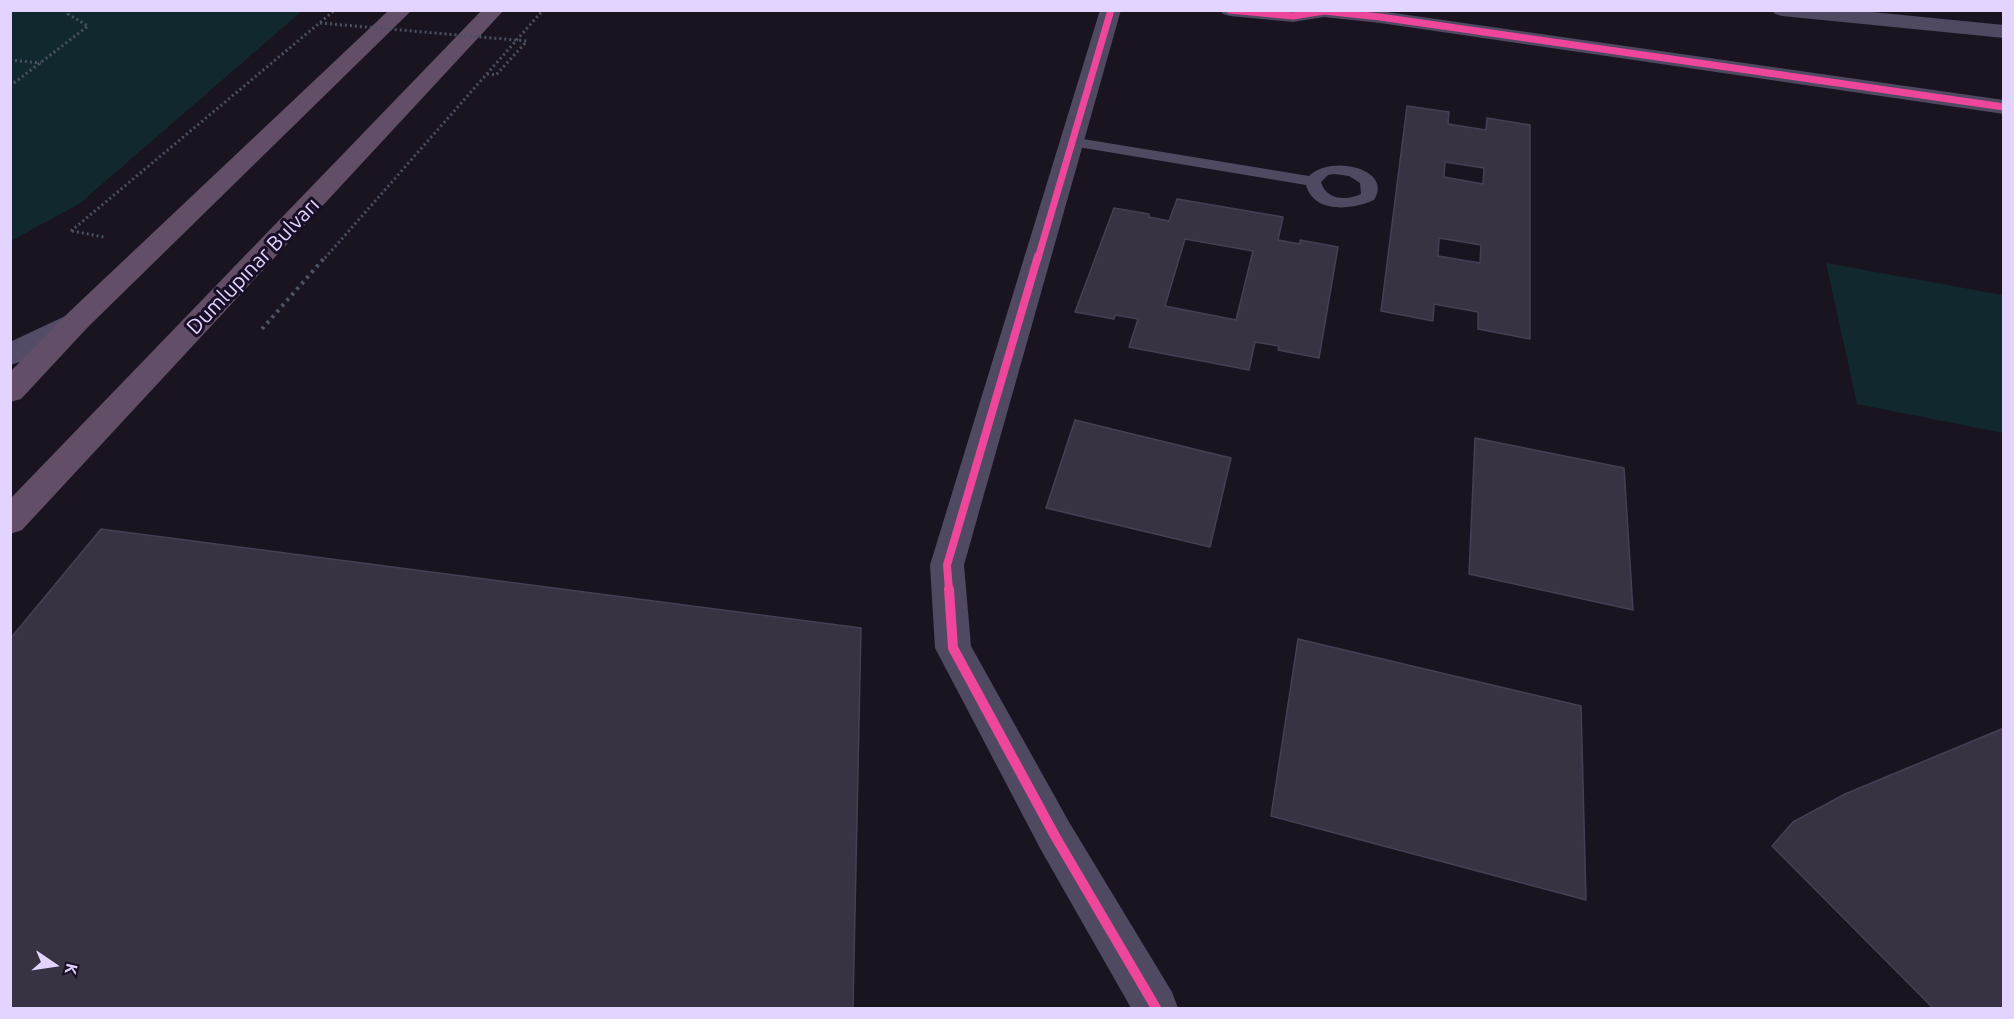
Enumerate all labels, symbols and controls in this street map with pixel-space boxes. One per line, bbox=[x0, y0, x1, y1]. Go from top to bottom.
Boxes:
street label: Dumlupınar Bulvarı bbox=[181, 192, 325, 340]
north arrow bbox=[24, 935, 84, 995]
text: K bbox=[62, 962, 82, 976]

